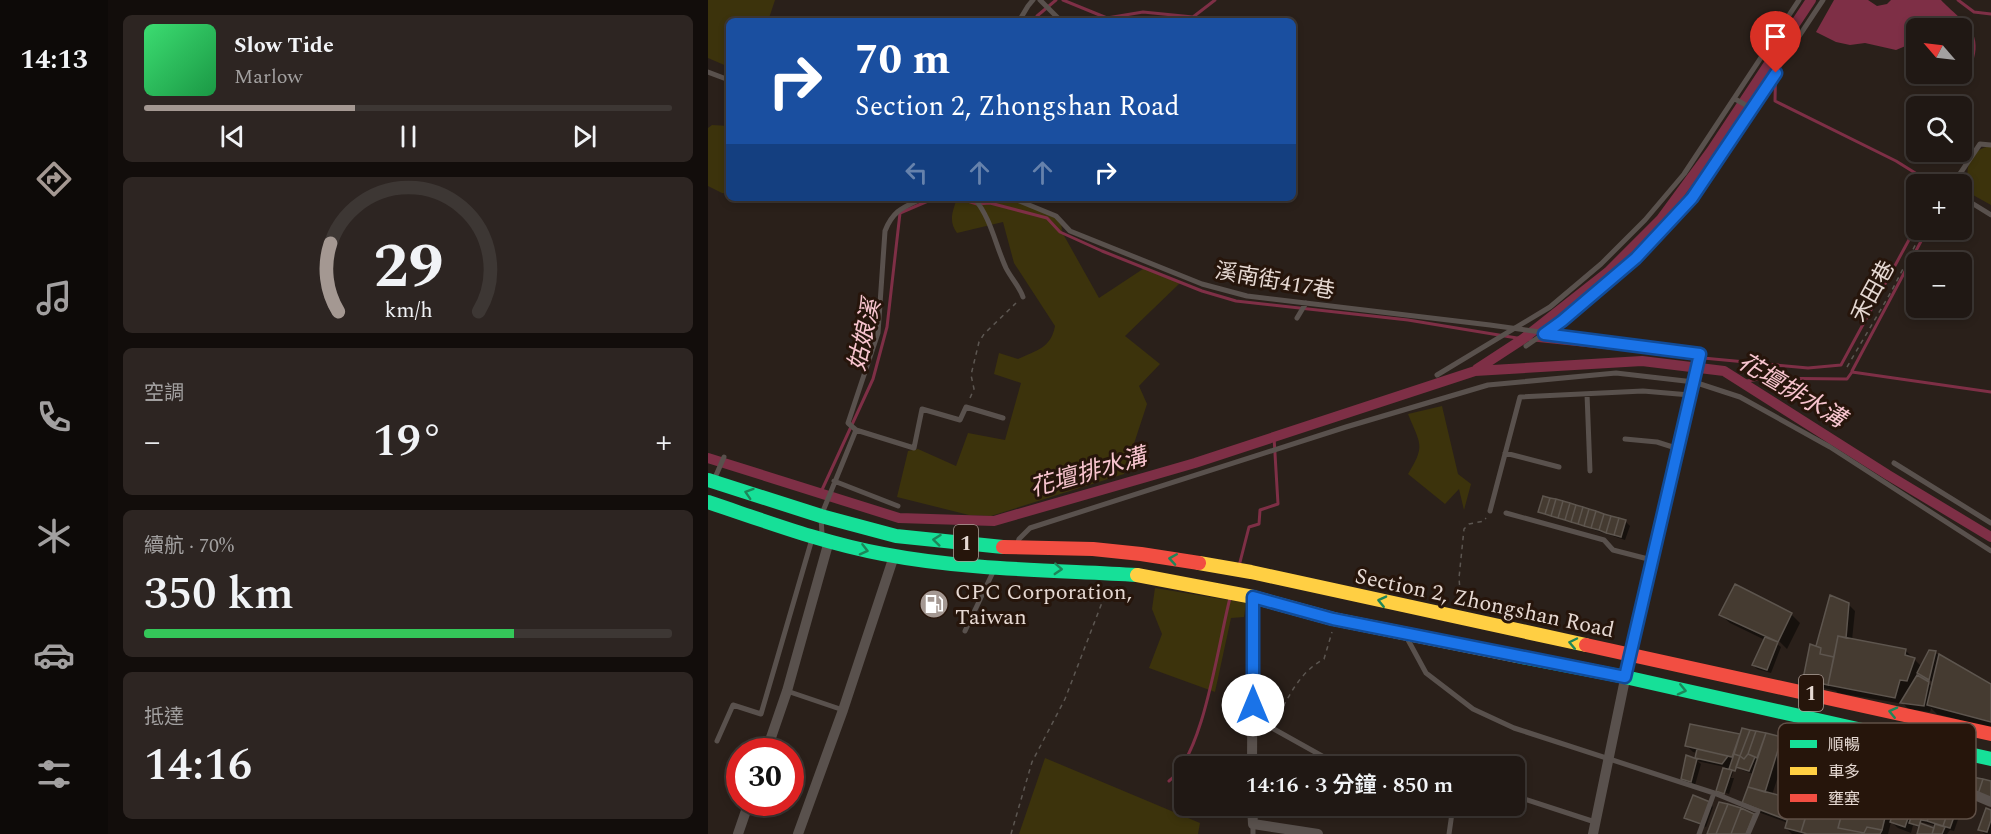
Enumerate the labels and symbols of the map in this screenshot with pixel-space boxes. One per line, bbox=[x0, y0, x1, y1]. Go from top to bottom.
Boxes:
pin bbox=[1750, 11, 1801, 73]
north arrow bbox=[1906, 18, 1972, 84]
street label: 溪南街417巷 bbox=[1212, 255, 1337, 308]
street label: 禾田巷 bbox=[1843, 255, 1904, 329]
water label: 姑娘溪 bbox=[839, 293, 891, 374]
water label: 花壇排水溝 bbox=[1731, 345, 1855, 439]
water label: 花壇排水溝 bbox=[1026, 438, 1154, 507]
one-way arrow bbox=[744, 488, 755, 500]
road number: 1 bbox=[954, 525, 978, 561]
one-way arrow bbox=[933, 534, 942, 547]
one-way arrow bbox=[858, 543, 869, 555]
one-way arrow bbox=[1168, 554, 1178, 566]
street label: Section 2, Zhongshan Road bbox=[1352, 560, 1617, 647]
one-way arrow bbox=[1053, 562, 1062, 575]
place label: CPC Corporation, Taiwan bbox=[955, 576, 1132, 634]
fuel station icon: CPC Corporation, Taiwan bbox=[918, 588, 950, 620]
one-way arrow bbox=[1377, 596, 1387, 609]
one-way arrow bbox=[1568, 637, 1578, 650]
position arrow bbox=[1221, 673, 1285, 737]
road number: 1 bbox=[1799, 675, 1823, 711]
one-way arrow bbox=[1677, 683, 1687, 696]
one-way arrow bbox=[1888, 706, 1898, 719]
legend bbox=[1778, 723, 1976, 819]
text: 順暢 bbox=[1828, 733, 1860, 757]
speed limit sign: 30 bbox=[726, 738, 804, 816]
text: 車多 bbox=[1828, 760, 1860, 784]
text: 壅塞 bbox=[1828, 787, 1860, 811]

